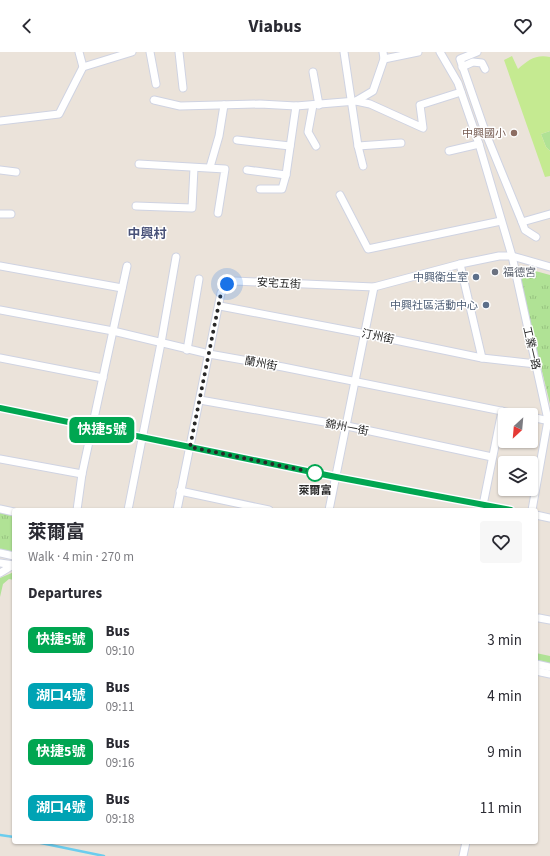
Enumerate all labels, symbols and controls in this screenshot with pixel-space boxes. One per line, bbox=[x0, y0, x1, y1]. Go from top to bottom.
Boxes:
text: Viabus bbox=[249, 14, 301, 39]
icon: back bbox=[16, 15, 38, 37]
icon: heart bbox=[512, 15, 534, 37]
place label: 中興國小 bbox=[462, 126, 506, 141]
marker: 中興國小 bbox=[509, 128, 519, 138]
district label: 中興村 bbox=[127, 225, 167, 243]
place label: 福德宮 bbox=[503, 265, 536, 280]
marker: 福德宮 bbox=[490, 267, 500, 277]
place label: 中興衛生室 bbox=[413, 270, 468, 285]
marker: 中興衛生室 bbox=[471, 272, 481, 282]
your location bbox=[217, 274, 237, 294]
street label: 安宅五街 bbox=[257, 275, 301, 292]
place label: 中興社區活動中心 bbox=[390, 298, 478, 313]
marker: 中興社區活動中心 bbox=[481, 300, 491, 310]
street label: 工業一路 bbox=[519, 325, 544, 371]
street label: 汀州街 bbox=[360, 326, 396, 347]
street label: 蘭州街 bbox=[243, 353, 278, 374]
north arrow bbox=[498, 408, 538, 448]
map controls bbox=[498, 408, 538, 496]
street label: 錦州一街 bbox=[324, 416, 370, 439]
line badge: 快捷5號 bbox=[74, 417, 130, 443]
text: 快捷5號 bbox=[77, 420, 127, 440]
button: layers bbox=[498, 456, 538, 496]
marker: 萊爾富 bbox=[306, 464, 324, 482]
place label: 萊爾富 bbox=[299, 483, 332, 498]
text: 萊爾富 bbox=[28, 519, 85, 546]
button: heart bbox=[480, 521, 522, 563]
text: Walk · 4 min · 270 m bbox=[28, 548, 134, 566]
text: Departures bbox=[28, 583, 102, 604]
text: Bus bbox=[105, 621, 130, 642]
text: 快捷5號 bbox=[36, 630, 85, 650]
text: 3 min bbox=[487, 630, 522, 651]
text: 09:10 bbox=[105, 642, 135, 660]
text: Bus bbox=[105, 677, 130, 698]
text: 湖口4號 bbox=[36, 686, 85, 706]
text: 4 min bbox=[487, 686, 522, 707]
text: 09:11 bbox=[105, 698, 135, 716]
text: Bus bbox=[105, 733, 130, 754]
text: 快捷5號 bbox=[36, 742, 85, 762]
text: 9 min bbox=[487, 742, 522, 763]
text: 09:16 bbox=[105, 754, 135, 772]
text: Bus bbox=[105, 789, 130, 810]
text: 湖口4號 bbox=[36, 798, 85, 818]
text: 11 min bbox=[480, 798, 522, 819]
text: 09:18 bbox=[105, 810, 135, 828]

